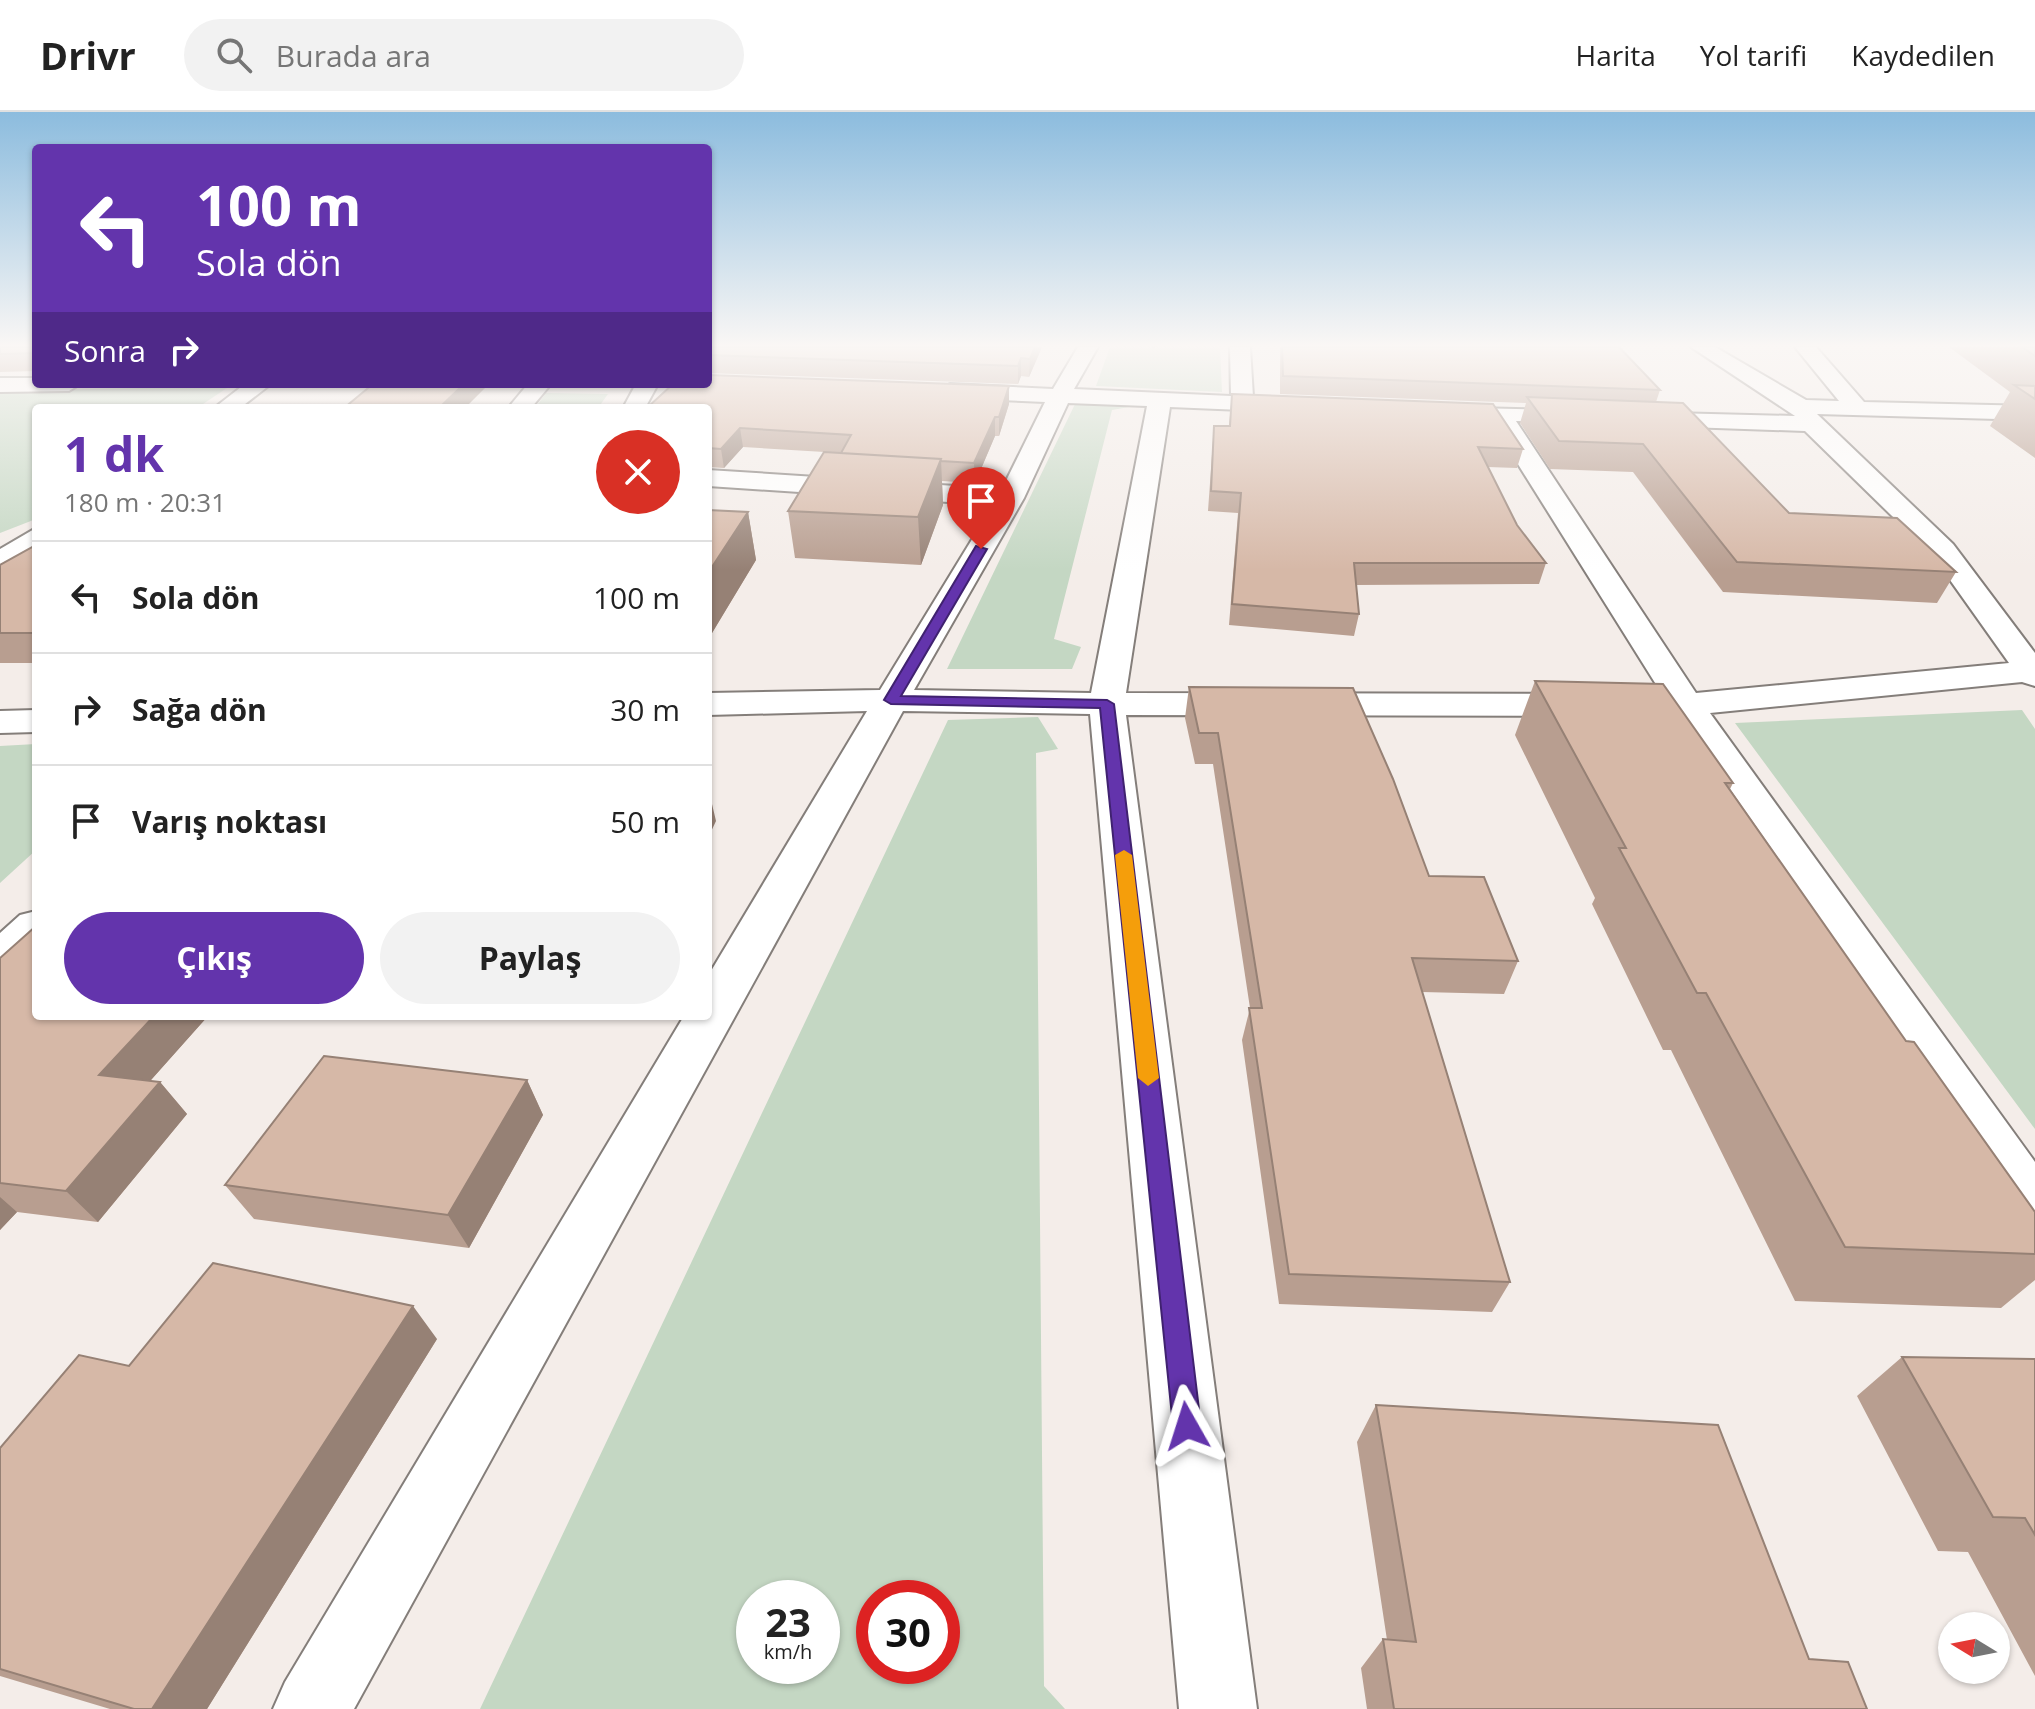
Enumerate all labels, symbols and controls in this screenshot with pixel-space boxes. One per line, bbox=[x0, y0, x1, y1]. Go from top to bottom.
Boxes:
search box bbox=[184, 19, 744, 91]
text: Drivr bbox=[40, 29, 136, 81]
icon: search bbox=[212, 33, 256, 77]
text: Burada ara bbox=[276, 35, 431, 76]
text: Harita bbox=[1576, 36, 1656, 74]
text: Yol tarifi bbox=[1700, 36, 1807, 74]
text: Kaydedilen bbox=[1851, 36, 1995, 74]
text: 100 m bbox=[196, 166, 362, 242]
icon: left bbox=[64, 176, 168, 280]
text: Sola dön bbox=[196, 238, 342, 287]
icon: right bbox=[162, 328, 206, 372]
text: Sonra bbox=[64, 330, 146, 371]
text: 1 dk bbox=[64, 421, 164, 486]
button: close bbox=[596, 430, 680, 514]
pin bbox=[947, 467, 1015, 549]
icon: arrive bbox=[959, 479, 1003, 523]
text: 180 m · 20:31 bbox=[64, 484, 226, 520]
icon: left bbox=[64, 575, 108, 619]
text: Sola dön bbox=[132, 577, 259, 618]
text: 100 m bbox=[593, 577, 680, 618]
icon: right bbox=[64, 687, 108, 731]
text: Sağa dön bbox=[132, 689, 267, 730]
text: 30 m bbox=[610, 689, 680, 730]
icon: arrive bbox=[64, 799, 108, 843]
text: Varış noktası bbox=[132, 801, 327, 842]
text: 50 m bbox=[610, 801, 680, 842]
button: Çıkış bbox=[64, 912, 364, 1004]
button: Paylaş bbox=[380, 912, 680, 1004]
position arrow bbox=[1145, 1384, 1229, 1468]
speed limit sign: 30 bbox=[856, 1580, 960, 1684]
text: 23 bbox=[765, 1594, 811, 1649]
north arrow bbox=[1938, 1612, 2010, 1684]
map controls bbox=[1938, 1612, 2010, 1684]
text: km/h bbox=[764, 1638, 812, 1665]

